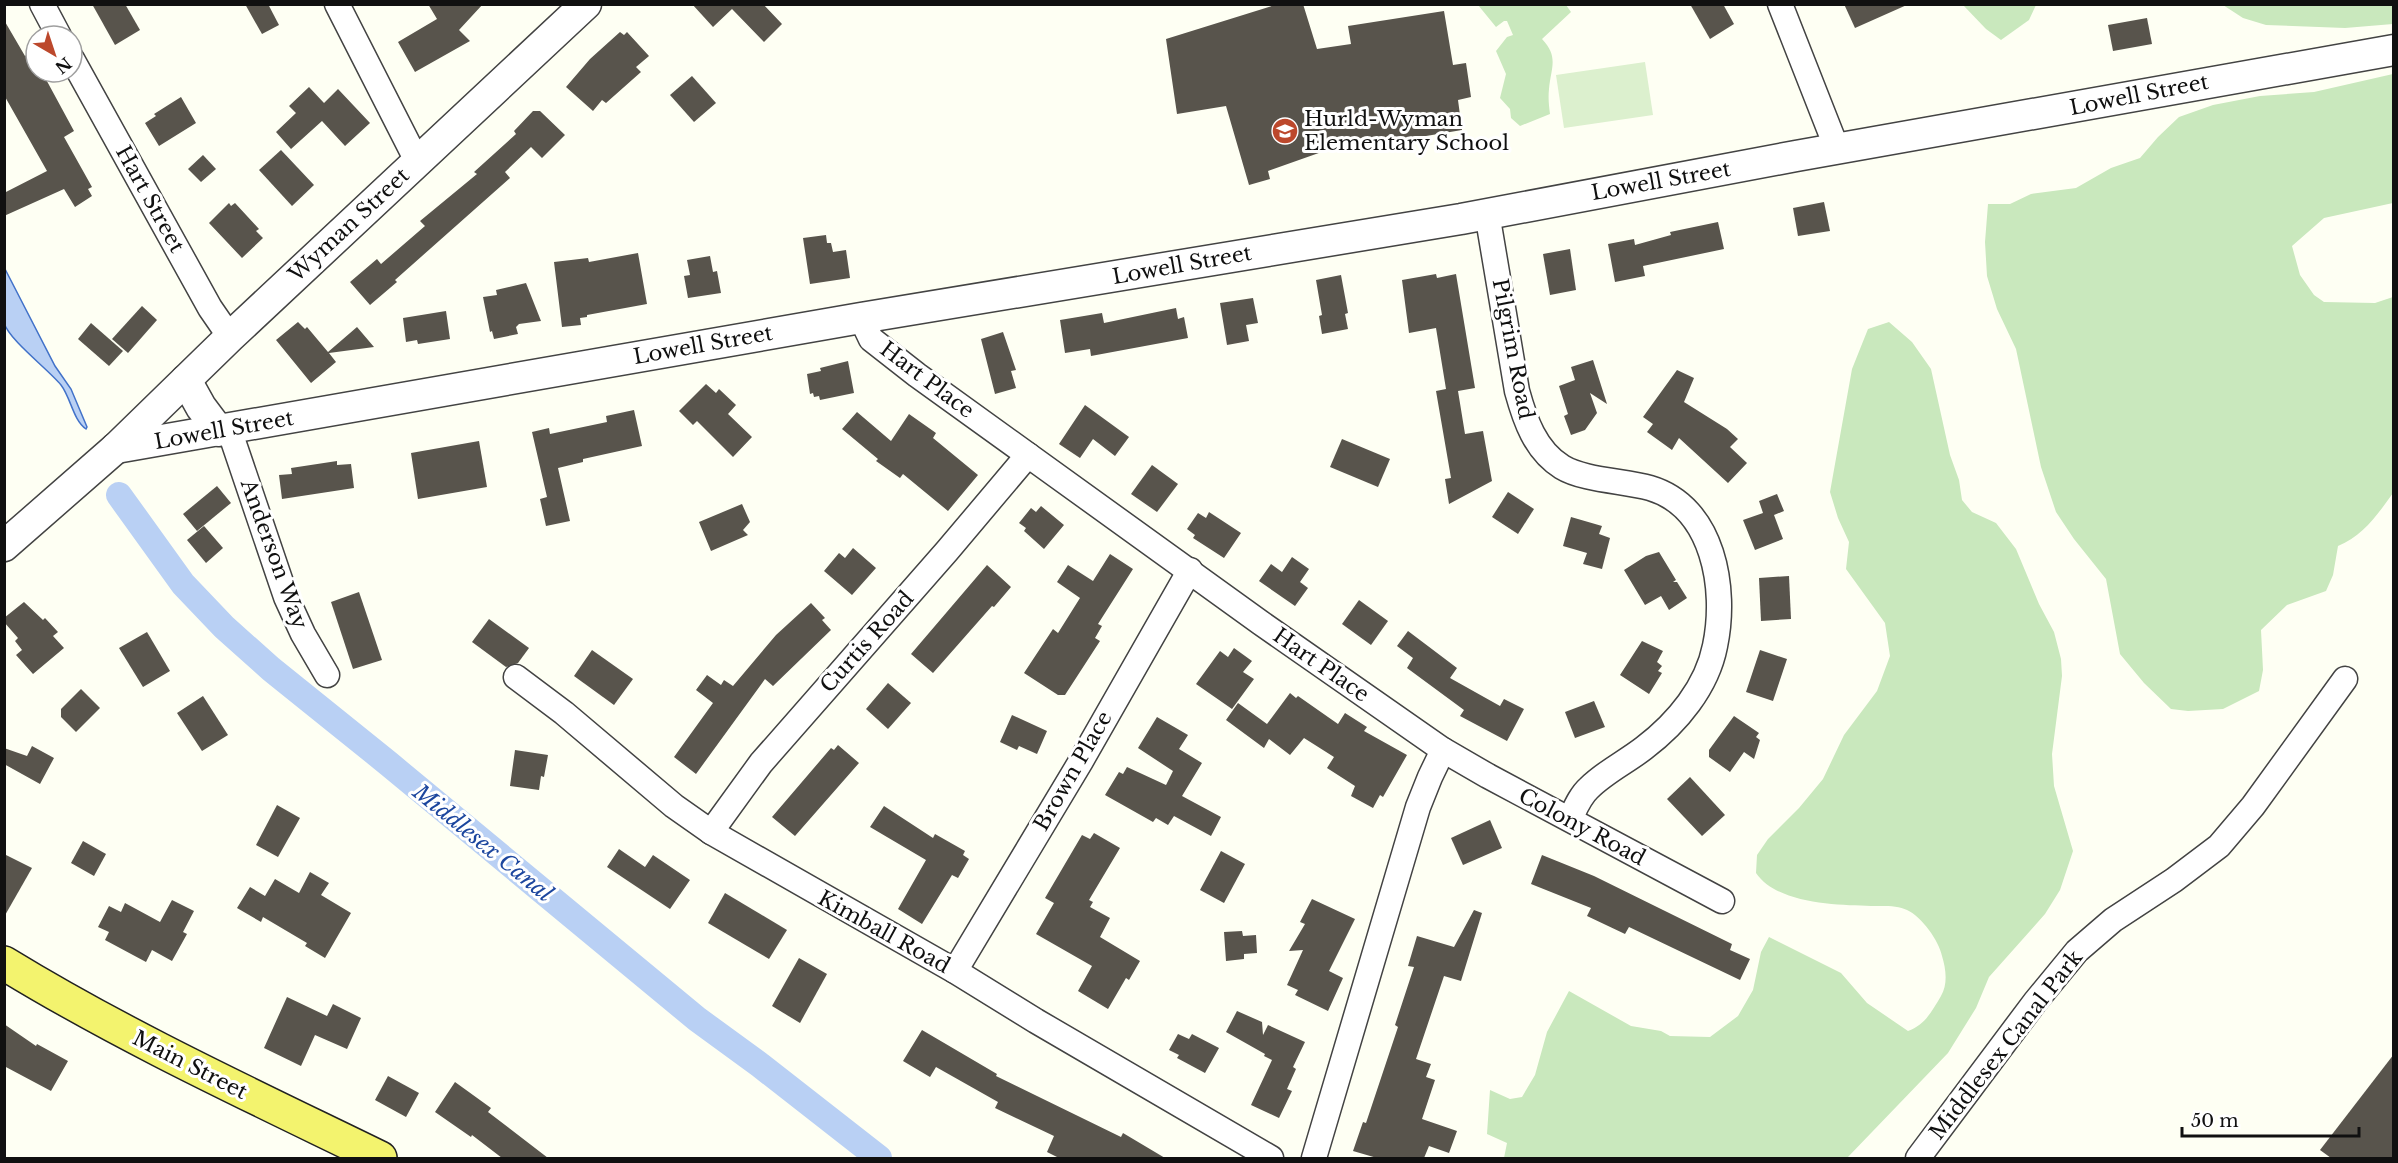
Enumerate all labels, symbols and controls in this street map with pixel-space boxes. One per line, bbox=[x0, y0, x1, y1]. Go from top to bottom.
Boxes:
north arrow bbox=[24, 24, 84, 84]
text: N bbox=[51, 53, 76, 78]
street label: Lowell Street bbox=[2067, 69, 2211, 121]
place label: Hurld-Wyman Elementary School bbox=[1304, 106, 1509, 156]
school or university icon: Hurld-Wyman Elementary School bbox=[1270, 116, 1300, 146]
street label: Hart Street bbox=[110, 141, 190, 257]
street label: Lowell Street bbox=[1589, 156, 1733, 206]
street label: Wyman Street bbox=[283, 163, 415, 288]
street label: Lowell Street bbox=[1110, 240, 1254, 290]
street label: Pilgrim Road bbox=[1487, 277, 1539, 421]
street label: Lowell Street bbox=[631, 320, 775, 370]
street label: Hart Place bbox=[875, 336, 979, 424]
street label: Lowell Street bbox=[152, 405, 296, 455]
street label: Anderson Way bbox=[235, 475, 313, 633]
street label: Curtis Road bbox=[815, 586, 919, 698]
street label: Hart Place bbox=[1268, 622, 1374, 708]
street label: Brown Place bbox=[1028, 707, 1118, 835]
water label: Middlesex Canal bbox=[407, 778, 558, 908]
street label: Colony Road bbox=[1514, 783, 1650, 871]
street label: Kimball Road bbox=[813, 885, 955, 979]
street label: Middlesex Canal Park bbox=[1924, 945, 2088, 1145]
street label: Main Street bbox=[128, 1025, 252, 1105]
scale bar bbox=[2182, 1100, 2359, 1138]
text: 50 m bbox=[2191, 1110, 2239, 1132]

